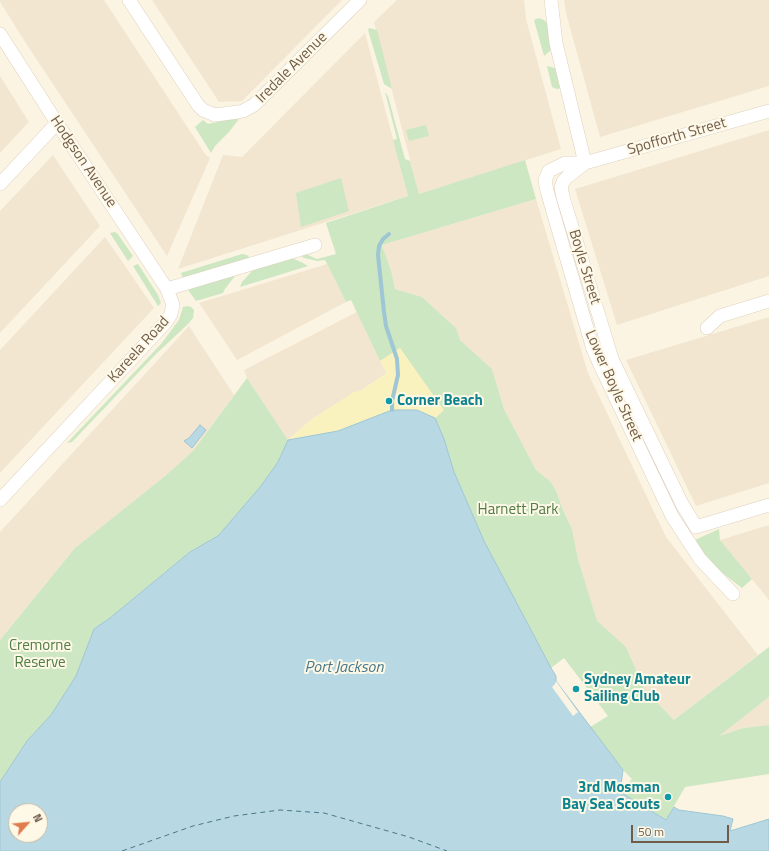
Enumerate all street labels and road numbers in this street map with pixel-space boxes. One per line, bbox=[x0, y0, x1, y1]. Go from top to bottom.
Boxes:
street label: Iredale Avenue bbox=[253, 29, 331, 107]
street label: Hodgson Avenue bbox=[46, 113, 120, 211]
street label: Spofforth Street bbox=[625, 114, 729, 160]
street label: Boyle Street bbox=[564, 227, 604, 307]
street label: Kareela Road bbox=[105, 313, 173, 387]
street label: Lower Boyle Street bbox=[580, 328, 646, 444]

